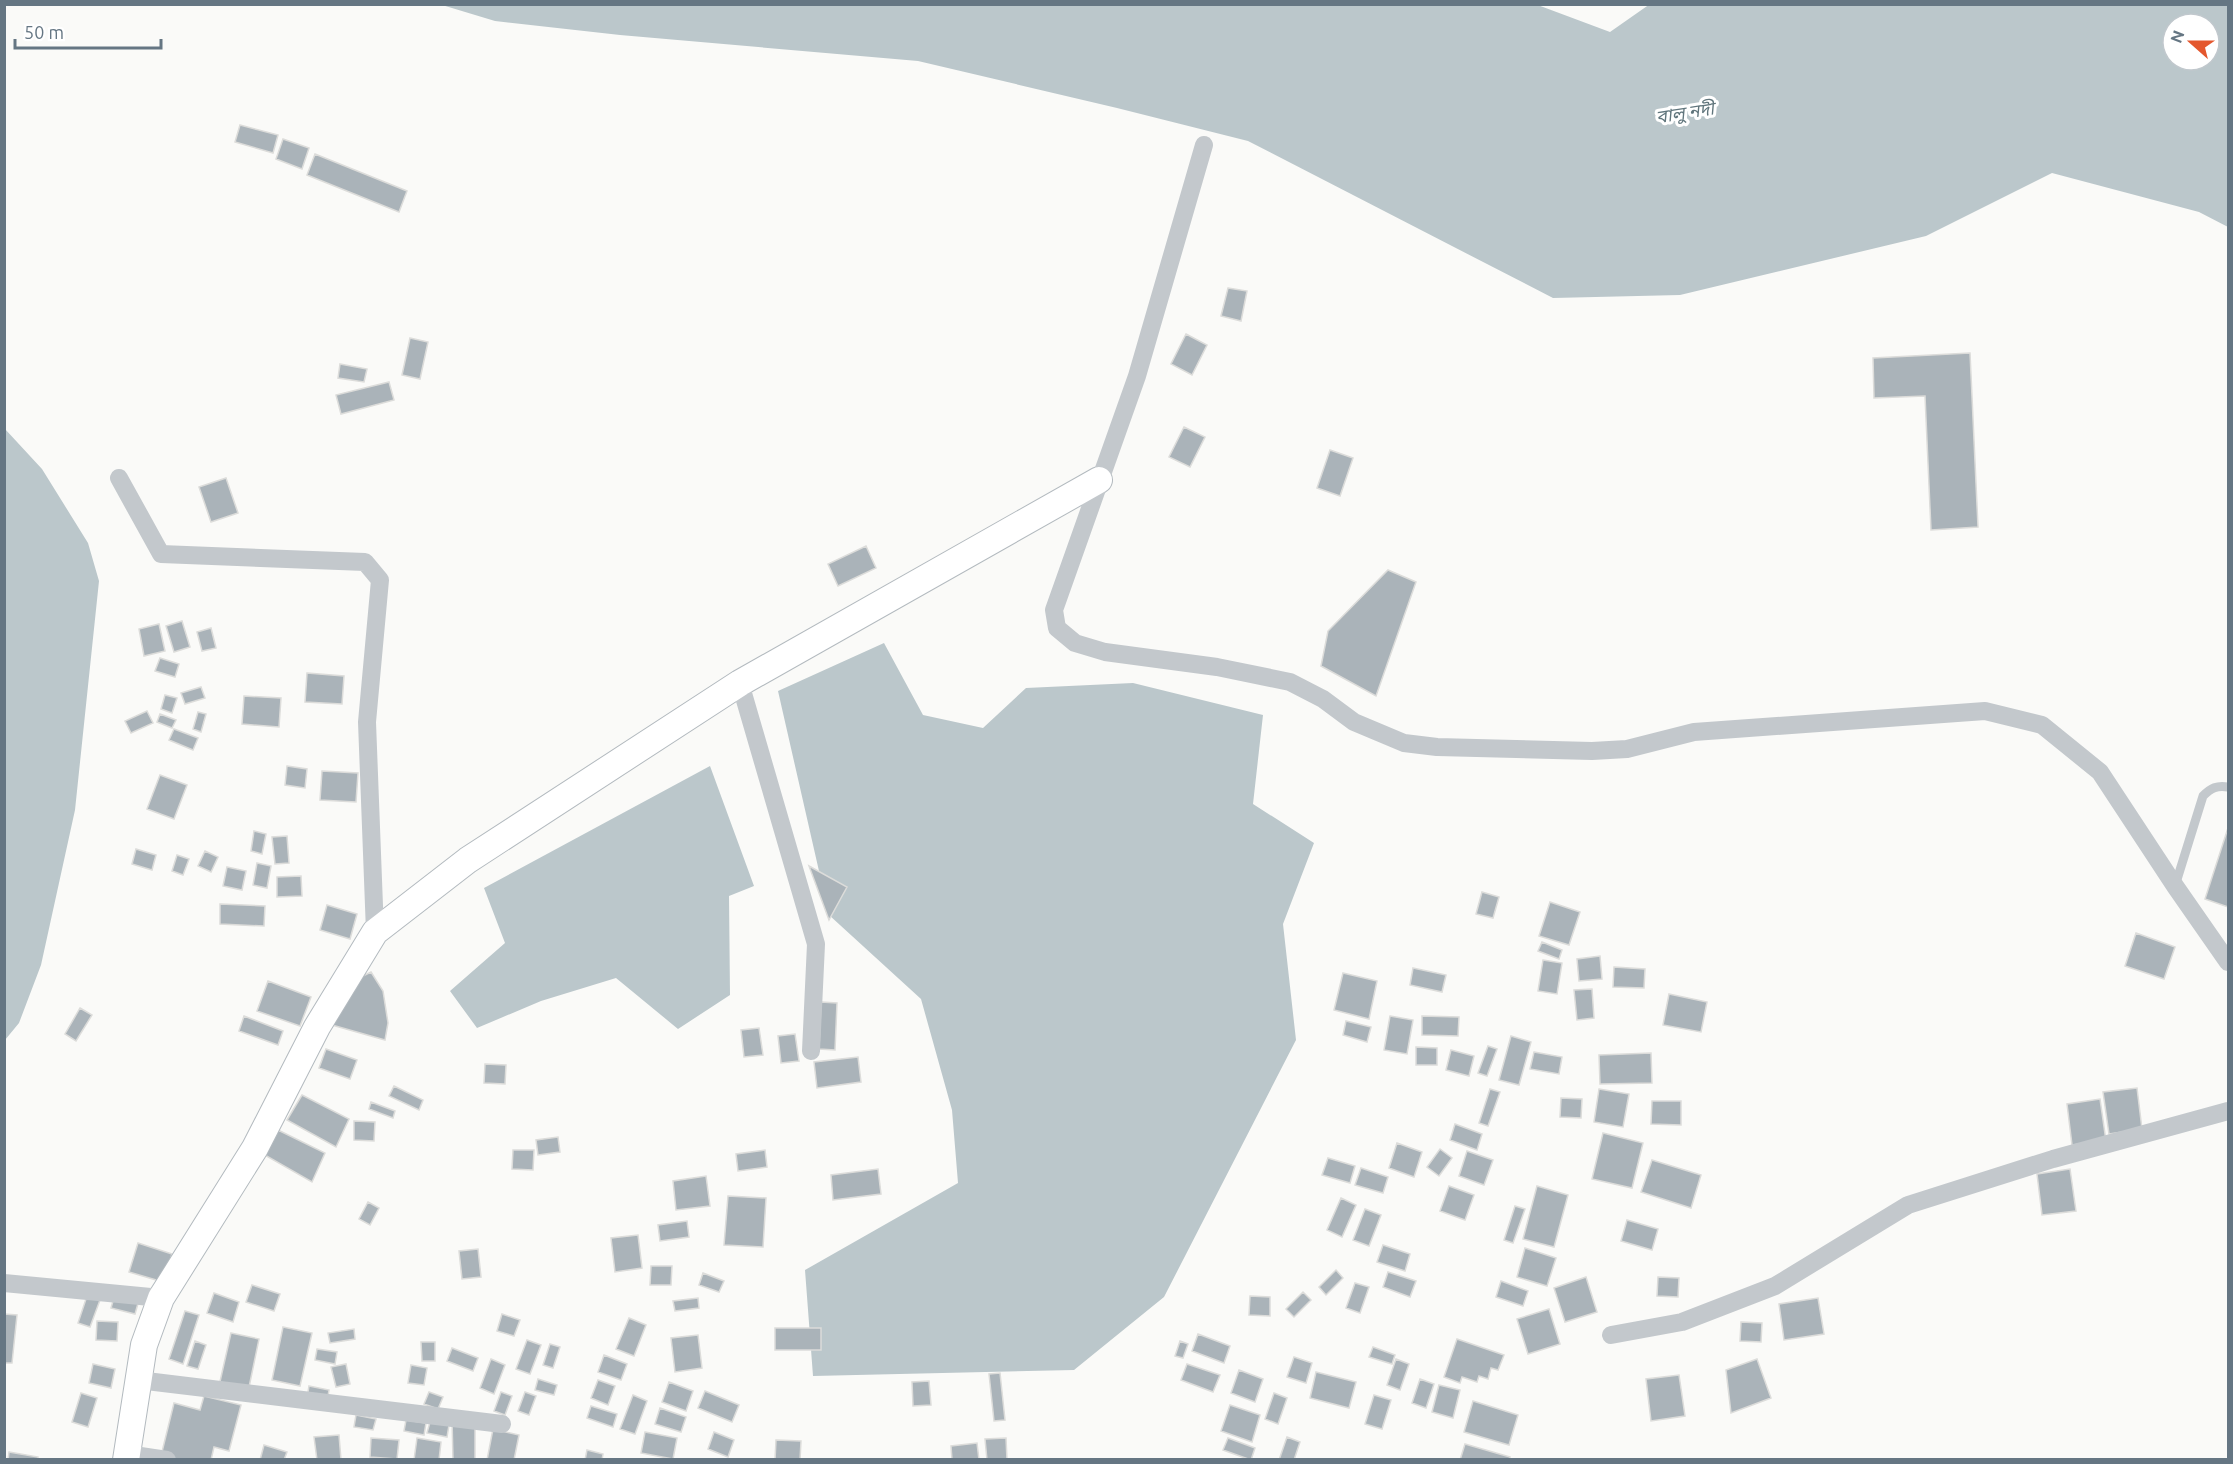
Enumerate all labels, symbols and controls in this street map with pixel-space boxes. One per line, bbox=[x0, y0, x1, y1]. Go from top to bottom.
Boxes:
scale bar bbox=[15, 12, 160, 50]
north arrow bbox=[2161, 12, 2221, 72]
text: 50 m bbox=[24, 22, 64, 42]
text: N bbox=[2166, 28, 2188, 45]
water label: বালু নদী bbox=[1654, 97, 1719, 128]

